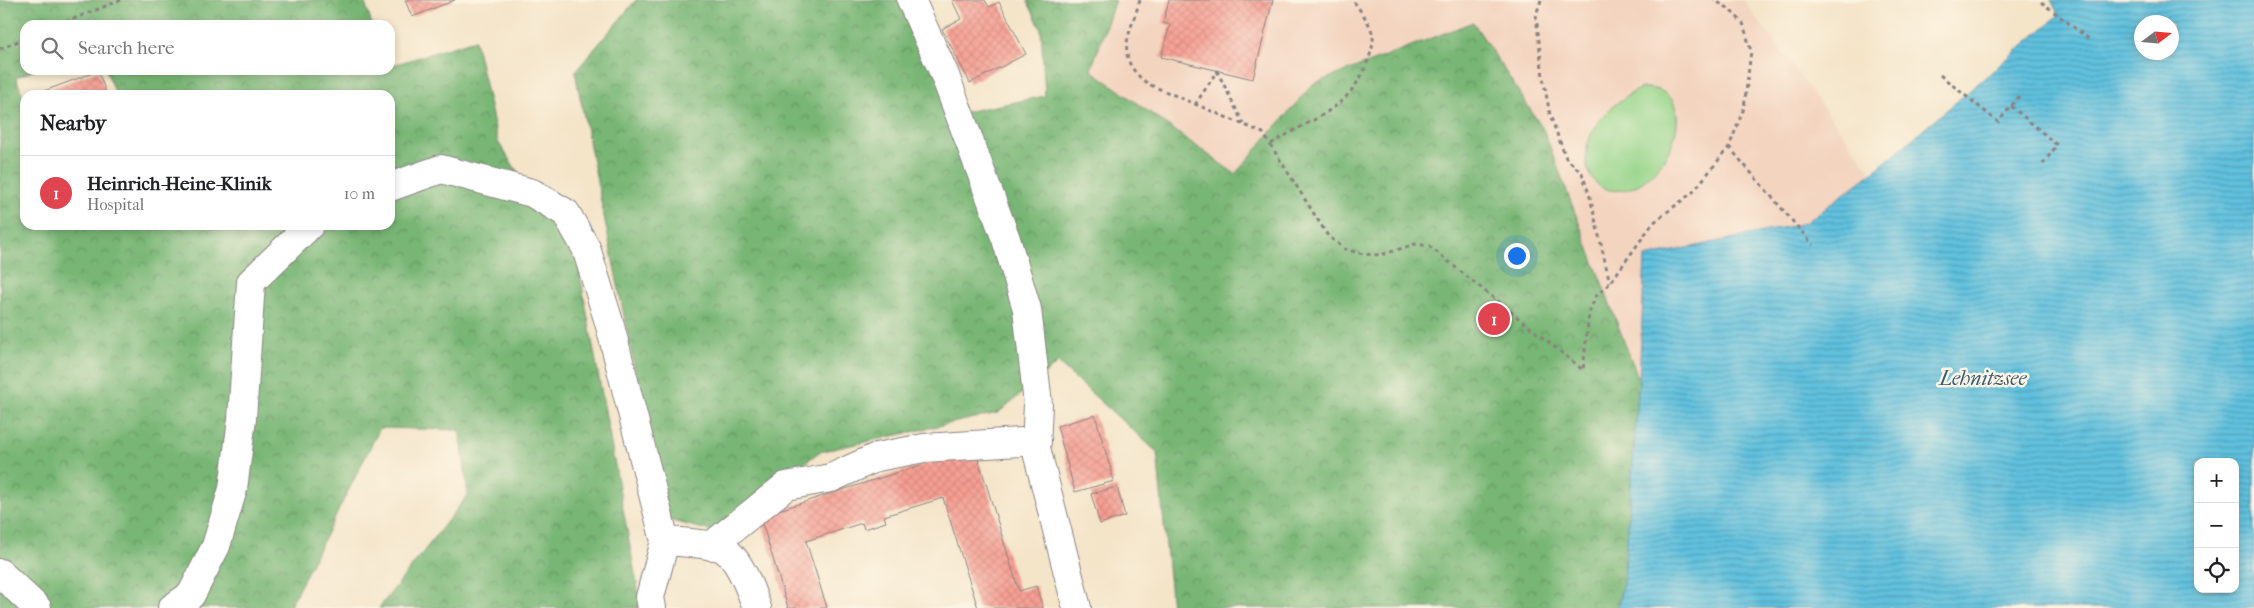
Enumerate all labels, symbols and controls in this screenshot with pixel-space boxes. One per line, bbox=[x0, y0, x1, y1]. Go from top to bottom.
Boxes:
north arrow bbox=[2134, 15, 2179, 60]
search box bbox=[20, 20, 395, 75]
icon: search bbox=[38, 34, 66, 62]
text: Search here bbox=[78, 37, 174, 59]
text: Nearby bbox=[40, 111, 106, 135]
text: Heinrich-Heine-Klinik bbox=[87, 173, 272, 195]
text: 1 bbox=[53, 184, 59, 203]
text: 10 m bbox=[344, 184, 375, 203]
text: Hospital bbox=[87, 195, 144, 214]
your location bbox=[1504, 243, 1530, 269]
pin: 1 bbox=[1478, 300, 1510, 338]
water label: Lehnitzsee bbox=[1937, 367, 2027, 390]
map controls bbox=[2194, 458, 2239, 593]
button: + bbox=[2194, 458, 2239, 503]
button: − bbox=[2194, 503, 2239, 548]
button: locate bbox=[2194, 548, 2239, 593]

